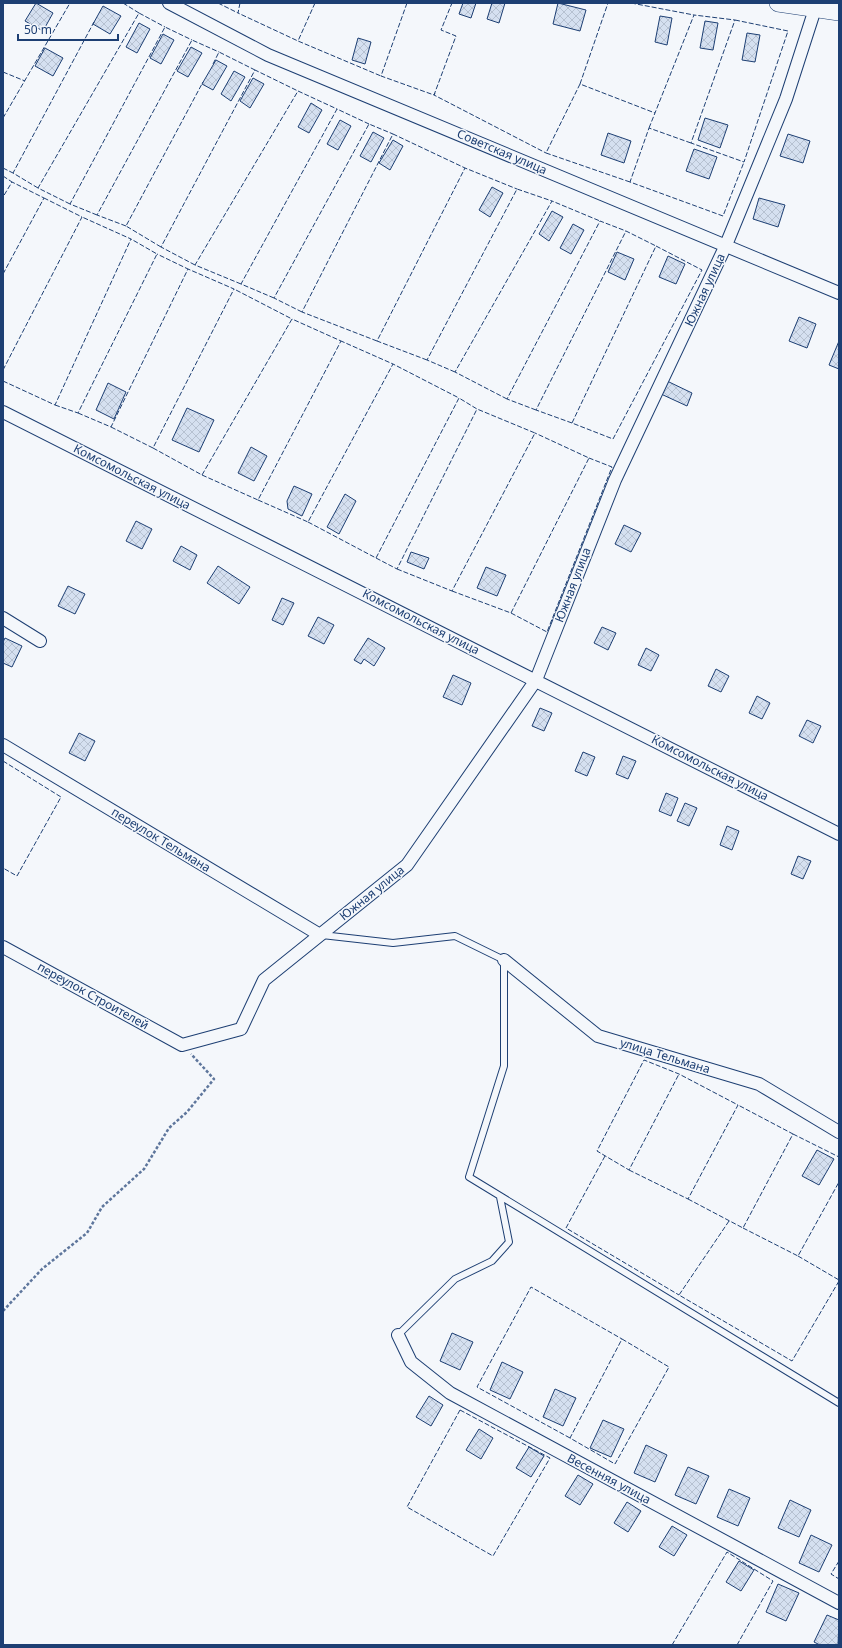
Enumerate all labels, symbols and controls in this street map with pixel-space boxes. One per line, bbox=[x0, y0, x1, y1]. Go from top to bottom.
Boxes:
scale bar bbox=[18, 16, 118, 42]
text: 50 m bbox=[24, 21, 52, 38]
street label: Советская улица bbox=[455, 125, 550, 178]
street label: Южная улица bbox=[680, 250, 729, 329]
street label: Комсомольская улица bbox=[71, 440, 194, 513]
street label: Южная улица bbox=[550, 545, 595, 625]
street label: Комсомольская улица bbox=[360, 585, 483, 658]
street label: Комсомольская улица bbox=[649, 731, 772, 804]
street label: переулок Тельмана bbox=[108, 803, 214, 876]
street label: Южная улица bbox=[336, 861, 408, 924]
street label: переулок Строителей bbox=[34, 958, 152, 1033]
street label: улица Тельмана bbox=[618, 1034, 712, 1077]
street label: Весенняя улица bbox=[564, 1449, 654, 1508]

